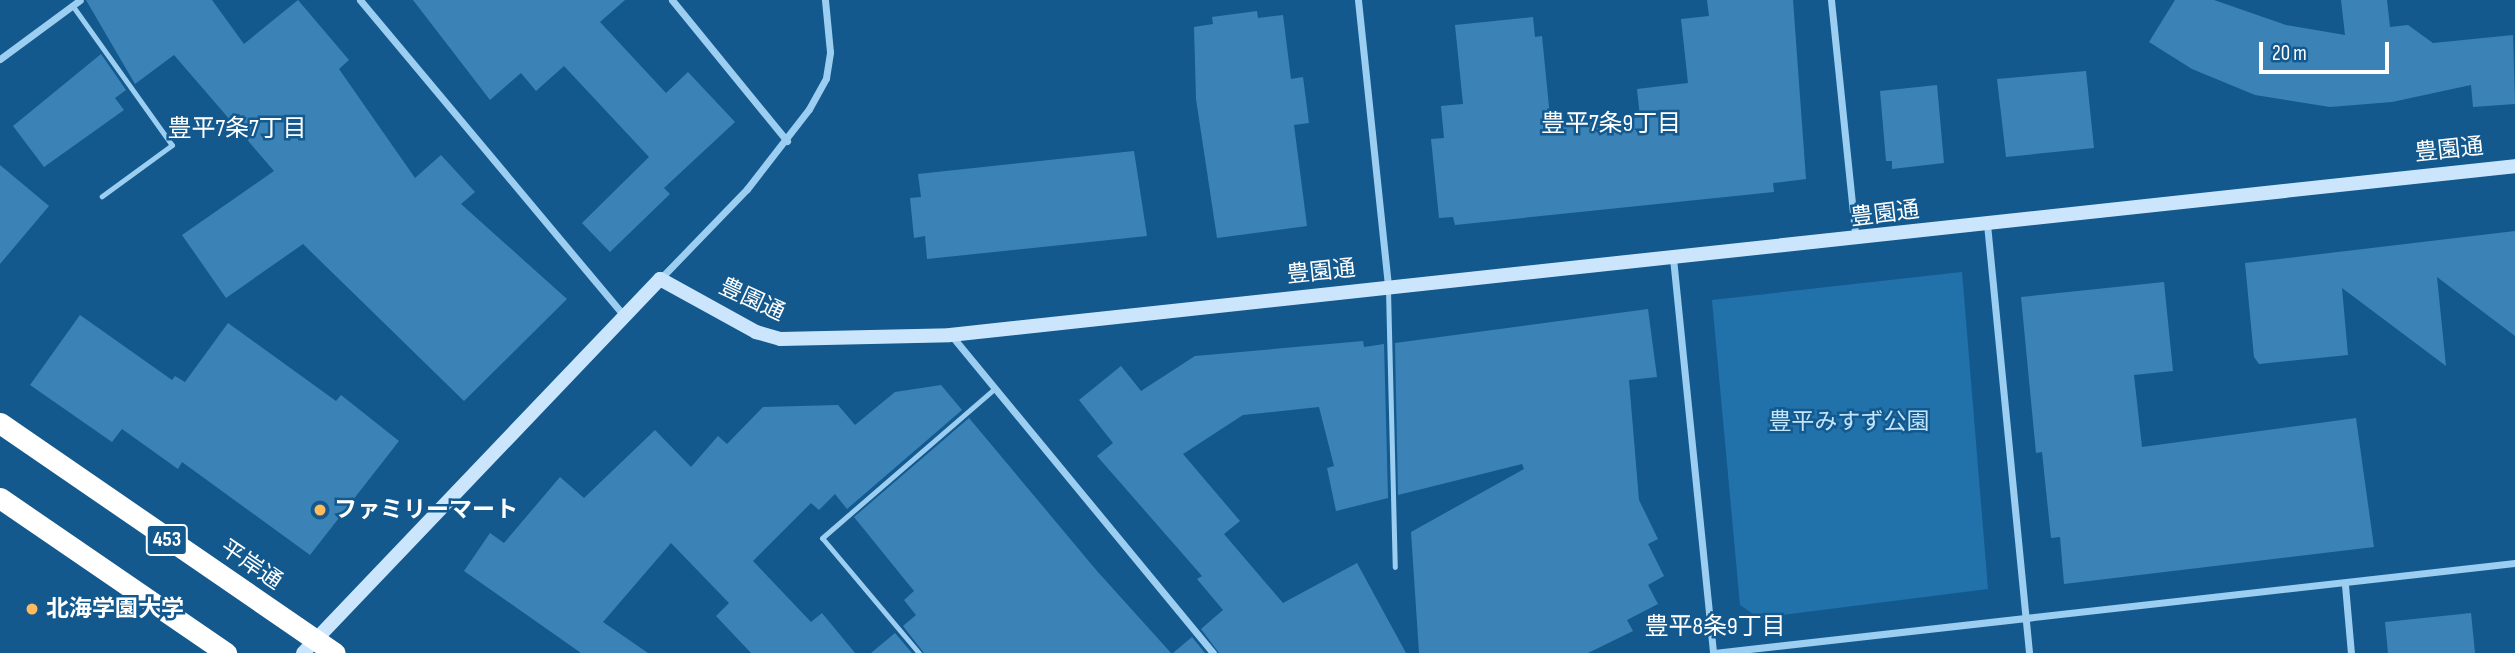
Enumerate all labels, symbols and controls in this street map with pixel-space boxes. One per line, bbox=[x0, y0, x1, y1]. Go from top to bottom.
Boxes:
scale bar bbox=[2263, 28, 2392, 72]
text: 20 m bbox=[2272, 41, 2307, 66]
district label: 豊平7条9丁目 bbox=[1541, 110, 1681, 138]
district label: 豊平7条7丁目 bbox=[167, 115, 307, 143]
street label: 豊園通 bbox=[2413, 133, 2485, 167]
street label: 豊園通 bbox=[1849, 196, 1921, 232]
street label: 豊園通 bbox=[1285, 255, 1357, 289]
street label: 豊園通 bbox=[715, 273, 789, 327]
park label: 豊平みすず公園 bbox=[1769, 408, 1929, 436]
place label: ファミリーマート bbox=[334, 496, 518, 524]
marker: ファミリーマート bbox=[312, 502, 328, 518]
road number: 453 bbox=[144, 522, 190, 558]
street label: 平岸通 bbox=[215, 534, 287, 596]
place label: 北海学園大学 bbox=[46, 595, 184, 623]
marker: 北海学園大学 bbox=[24, 601, 40, 617]
district label: 豊平8条9丁目 bbox=[1644, 613, 1786, 641]

